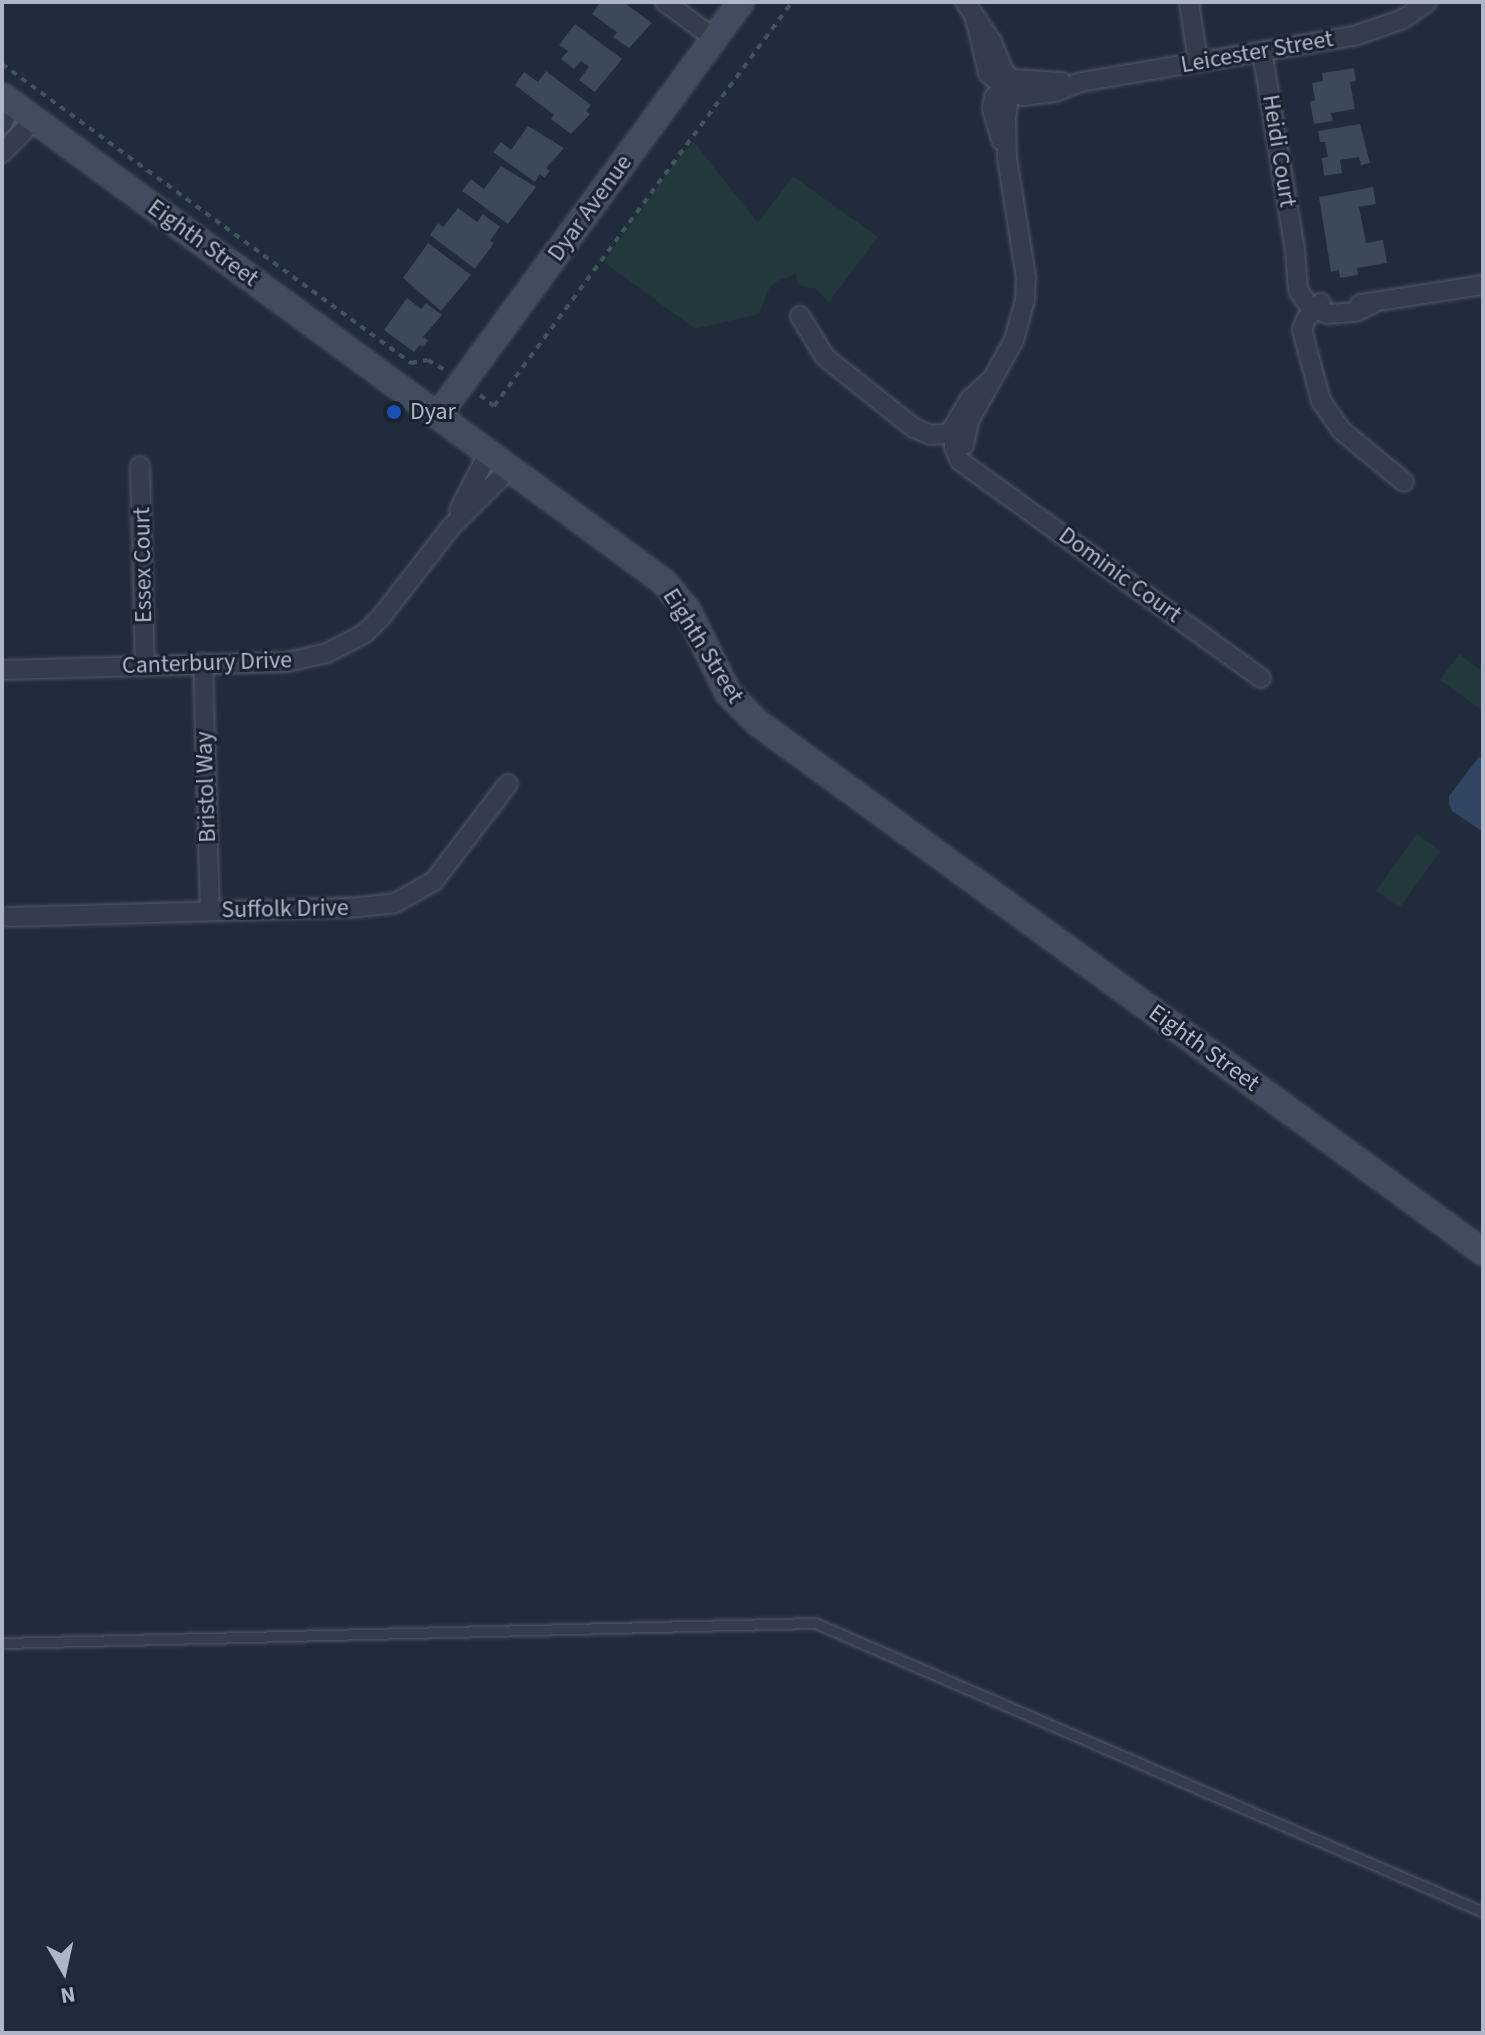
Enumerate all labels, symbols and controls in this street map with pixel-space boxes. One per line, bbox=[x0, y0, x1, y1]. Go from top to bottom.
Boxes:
street label: Leicester Street bbox=[1179, 24, 1335, 80]
street label: Heidi Court bbox=[1256, 93, 1302, 209]
street label: Dyar Avenue bbox=[542, 149, 638, 267]
street label: Eighth Street bbox=[142, 193, 264, 293]
place label: Dyar bbox=[410, 398, 456, 426]
marker: Dyar bbox=[385, 403, 403, 421]
street label: Essex Court bbox=[128, 507, 158, 623]
street label: Dominic Court bbox=[1053, 521, 1187, 629]
street label: Eighth Street bbox=[656, 583, 750, 709]
street label: Canterbury Drive bbox=[121, 646, 293, 680]
street label: Bristol Way bbox=[190, 731, 222, 843]
street label: Suffolk Drive bbox=[221, 893, 349, 925]
street label: Eighth Street bbox=[1143, 998, 1265, 1098]
north arrow bbox=[24, 1931, 104, 2011]
text: N bbox=[58, 1978, 77, 2012]

